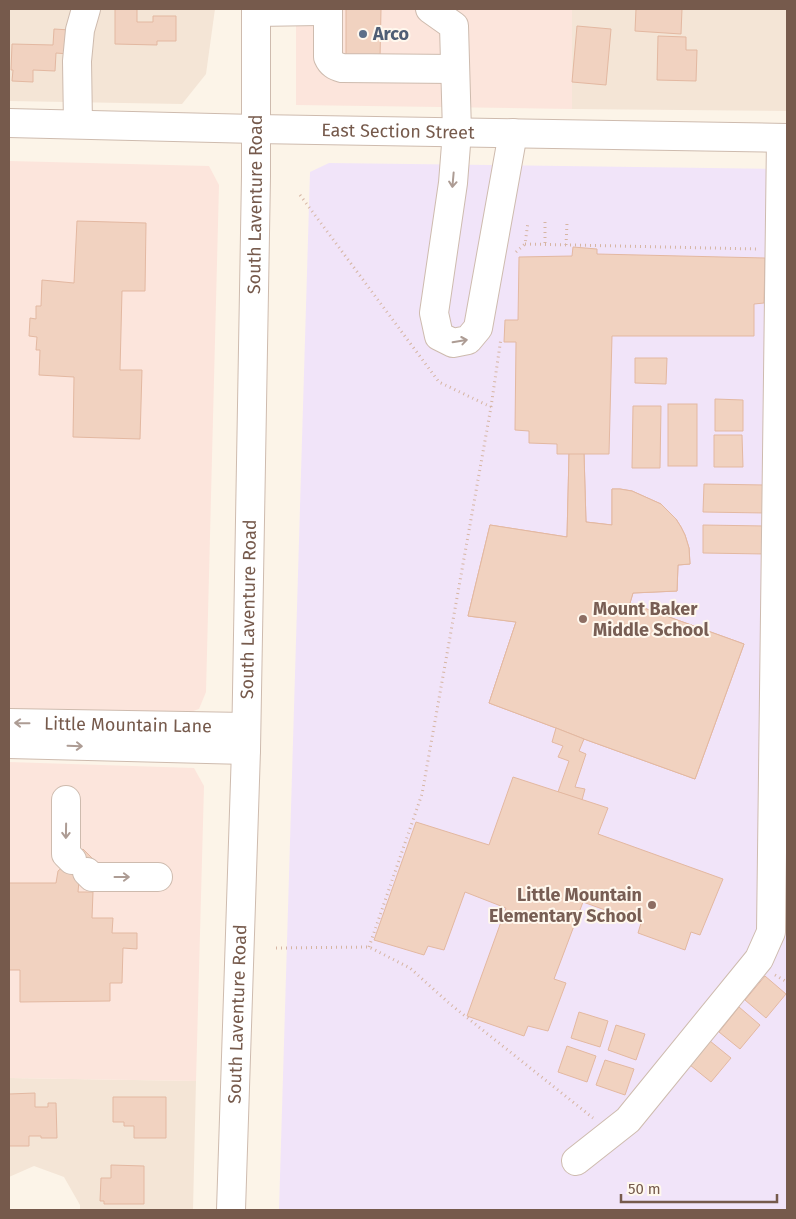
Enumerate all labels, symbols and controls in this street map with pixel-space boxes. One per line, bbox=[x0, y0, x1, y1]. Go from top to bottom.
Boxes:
place label: Arco bbox=[372, 23, 409, 45]
marker: Arco bbox=[357, 28, 369, 40]
street label: South Laventure Road bbox=[243, 114, 267, 294]
street label: East Section Street bbox=[321, 119, 475, 144]
one-way arrow bbox=[448, 172, 458, 188]
one-way arrow bbox=[451, 336, 467, 346]
street label: South Laventure Road bbox=[236, 519, 261, 699]
place label: Mount Baker Middle School bbox=[593, 598, 710, 641]
marker: Mount Baker Middle School bbox=[577, 613, 589, 625]
street label: Little Mountain Lane bbox=[44, 713, 212, 737]
one-way arrow bbox=[14, 718, 30, 728]
one-way arrow bbox=[67, 741, 83, 750]
one-way arrow bbox=[61, 822, 71, 839]
one-way arrow bbox=[113, 872, 129, 882]
place label: Little Mountain Elementary School bbox=[489, 884, 643, 927]
marker: Little Mountain Elementary School bbox=[646, 899, 658, 911]
street label: South Laventure Road bbox=[223, 924, 251, 1104]
scale bar bbox=[621, 1172, 777, 1204]
text: 50 m bbox=[628, 1180, 661, 1198]

